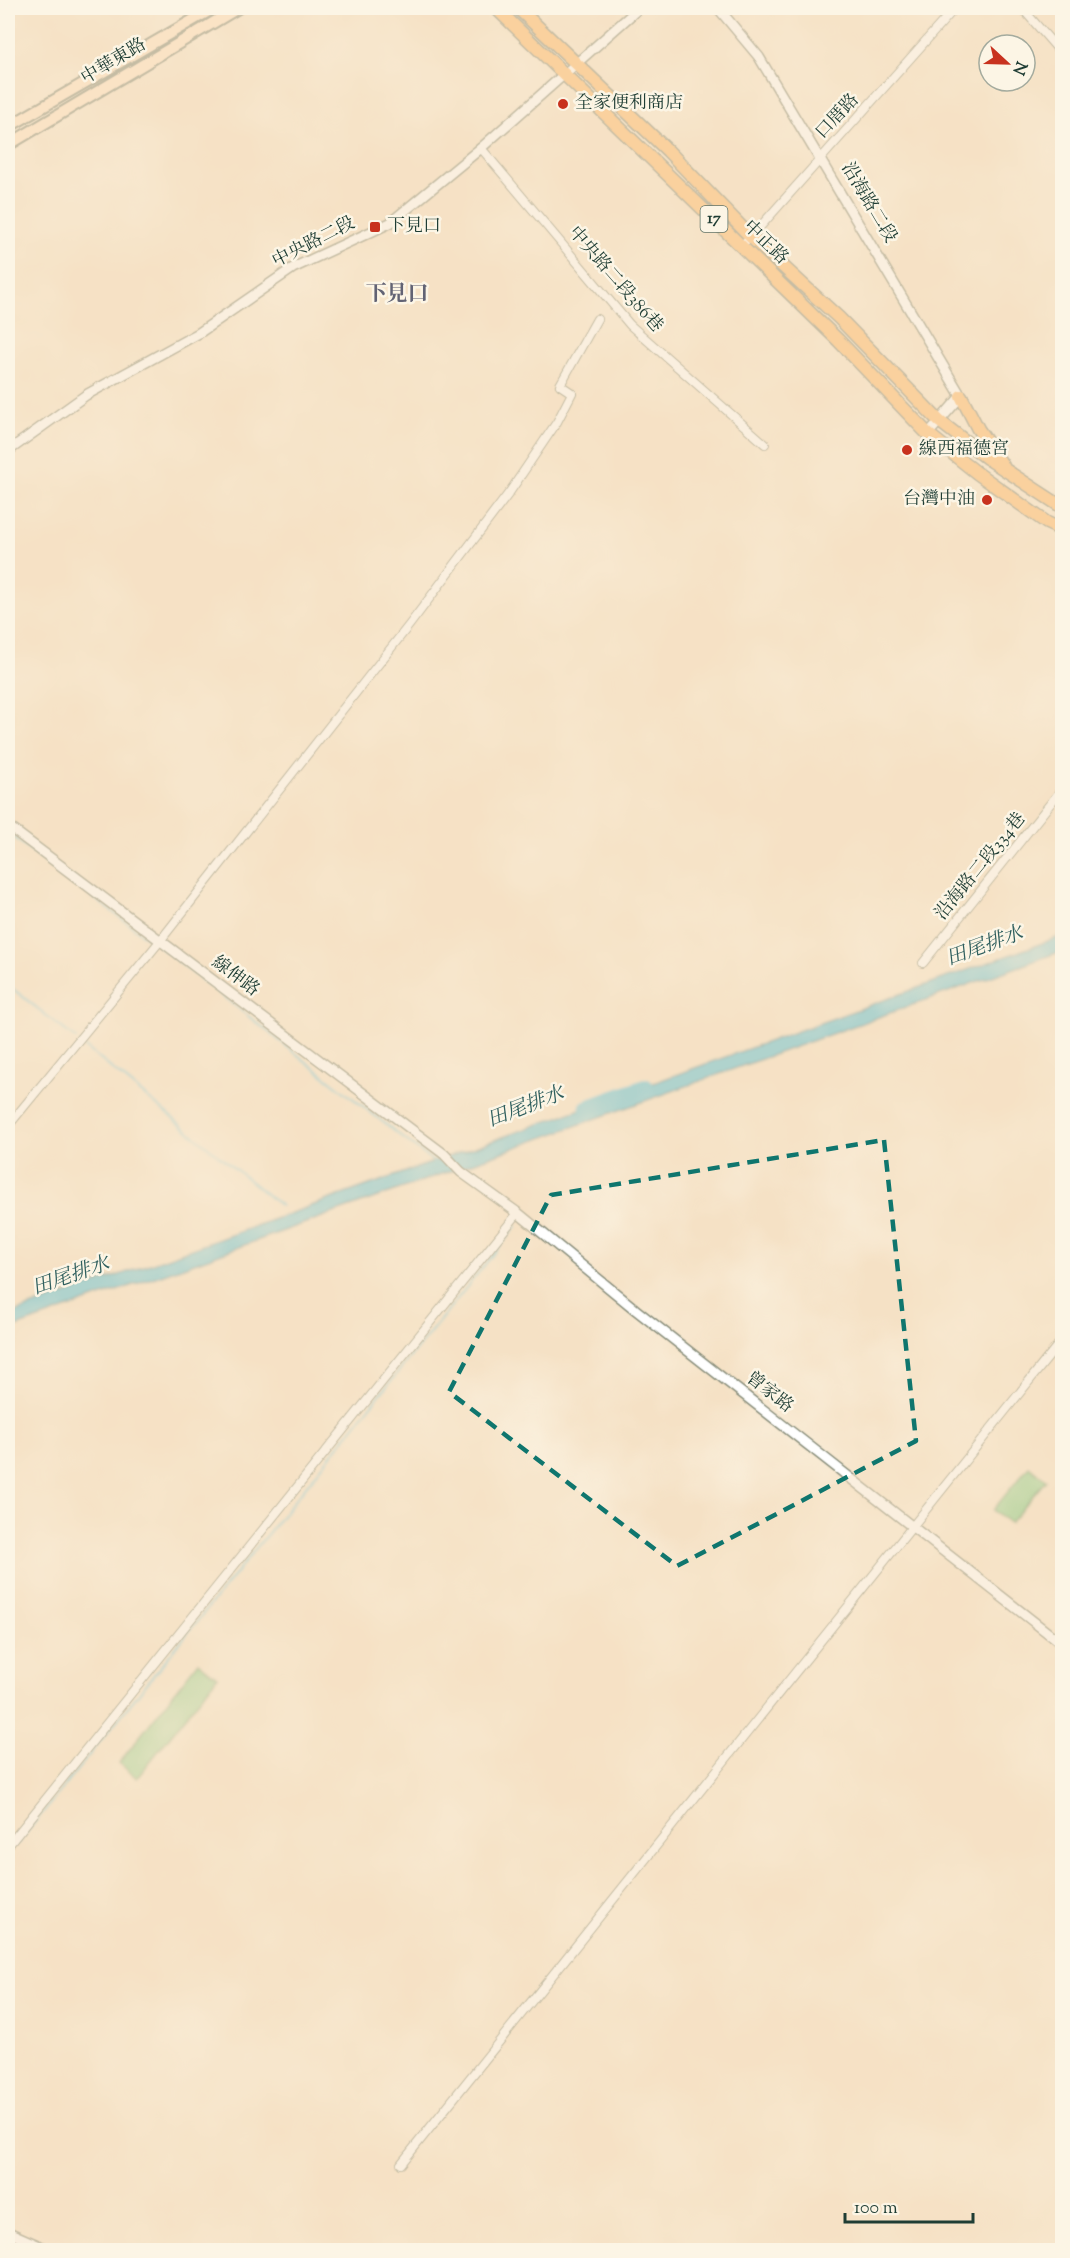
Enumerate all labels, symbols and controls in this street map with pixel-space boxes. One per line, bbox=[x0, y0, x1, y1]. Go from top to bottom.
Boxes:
street label: 中華東路 bbox=[76, 32, 152, 92]
north arrow bbox=[977, 33, 1037, 93]
text: N bbox=[1005, 57, 1032, 78]
street label: 口厝路 bbox=[810, 88, 866, 146]
place label: 全家便利商店 bbox=[575, 91, 683, 117]
marker: 全家便利商店 bbox=[556, 97, 570, 111]
street label: 沿海路二段 bbox=[834, 158, 902, 248]
road number: 17 bbox=[700, 206, 728, 232]
street label: 中央路二段 bbox=[268, 211, 360, 275]
place label: 下見口 bbox=[387, 214, 441, 240]
street label: 中正路 bbox=[737, 215, 793, 271]
marker: 下見口 bbox=[368, 220, 382, 234]
street label: 中央路二段386巷 bbox=[561, 221, 669, 339]
district label: 下見口 bbox=[366, 280, 429, 310]
place label: 線西福德宮 bbox=[919, 437, 1009, 463]
marker: 線西福德宮 bbox=[900, 443, 914, 457]
place label: 台灣中油 bbox=[903, 487, 975, 513]
marker: 台灣中油 bbox=[980, 493, 994, 507]
street label: 沿海路二段334巷 bbox=[929, 808, 1033, 926]
water label: 田尾排水 bbox=[942, 919, 1029, 974]
street label: 線伸路 bbox=[206, 950, 264, 1004]
water label: 田尾排水 bbox=[483, 1079, 570, 1136]
water label: 田尾排水 bbox=[28, 1250, 115, 1304]
street label: 曾家路 bbox=[740, 1366, 798, 1420]
scale bar bbox=[845, 2186, 972, 2224]
text: 100 m bbox=[854, 2196, 898, 2222]

